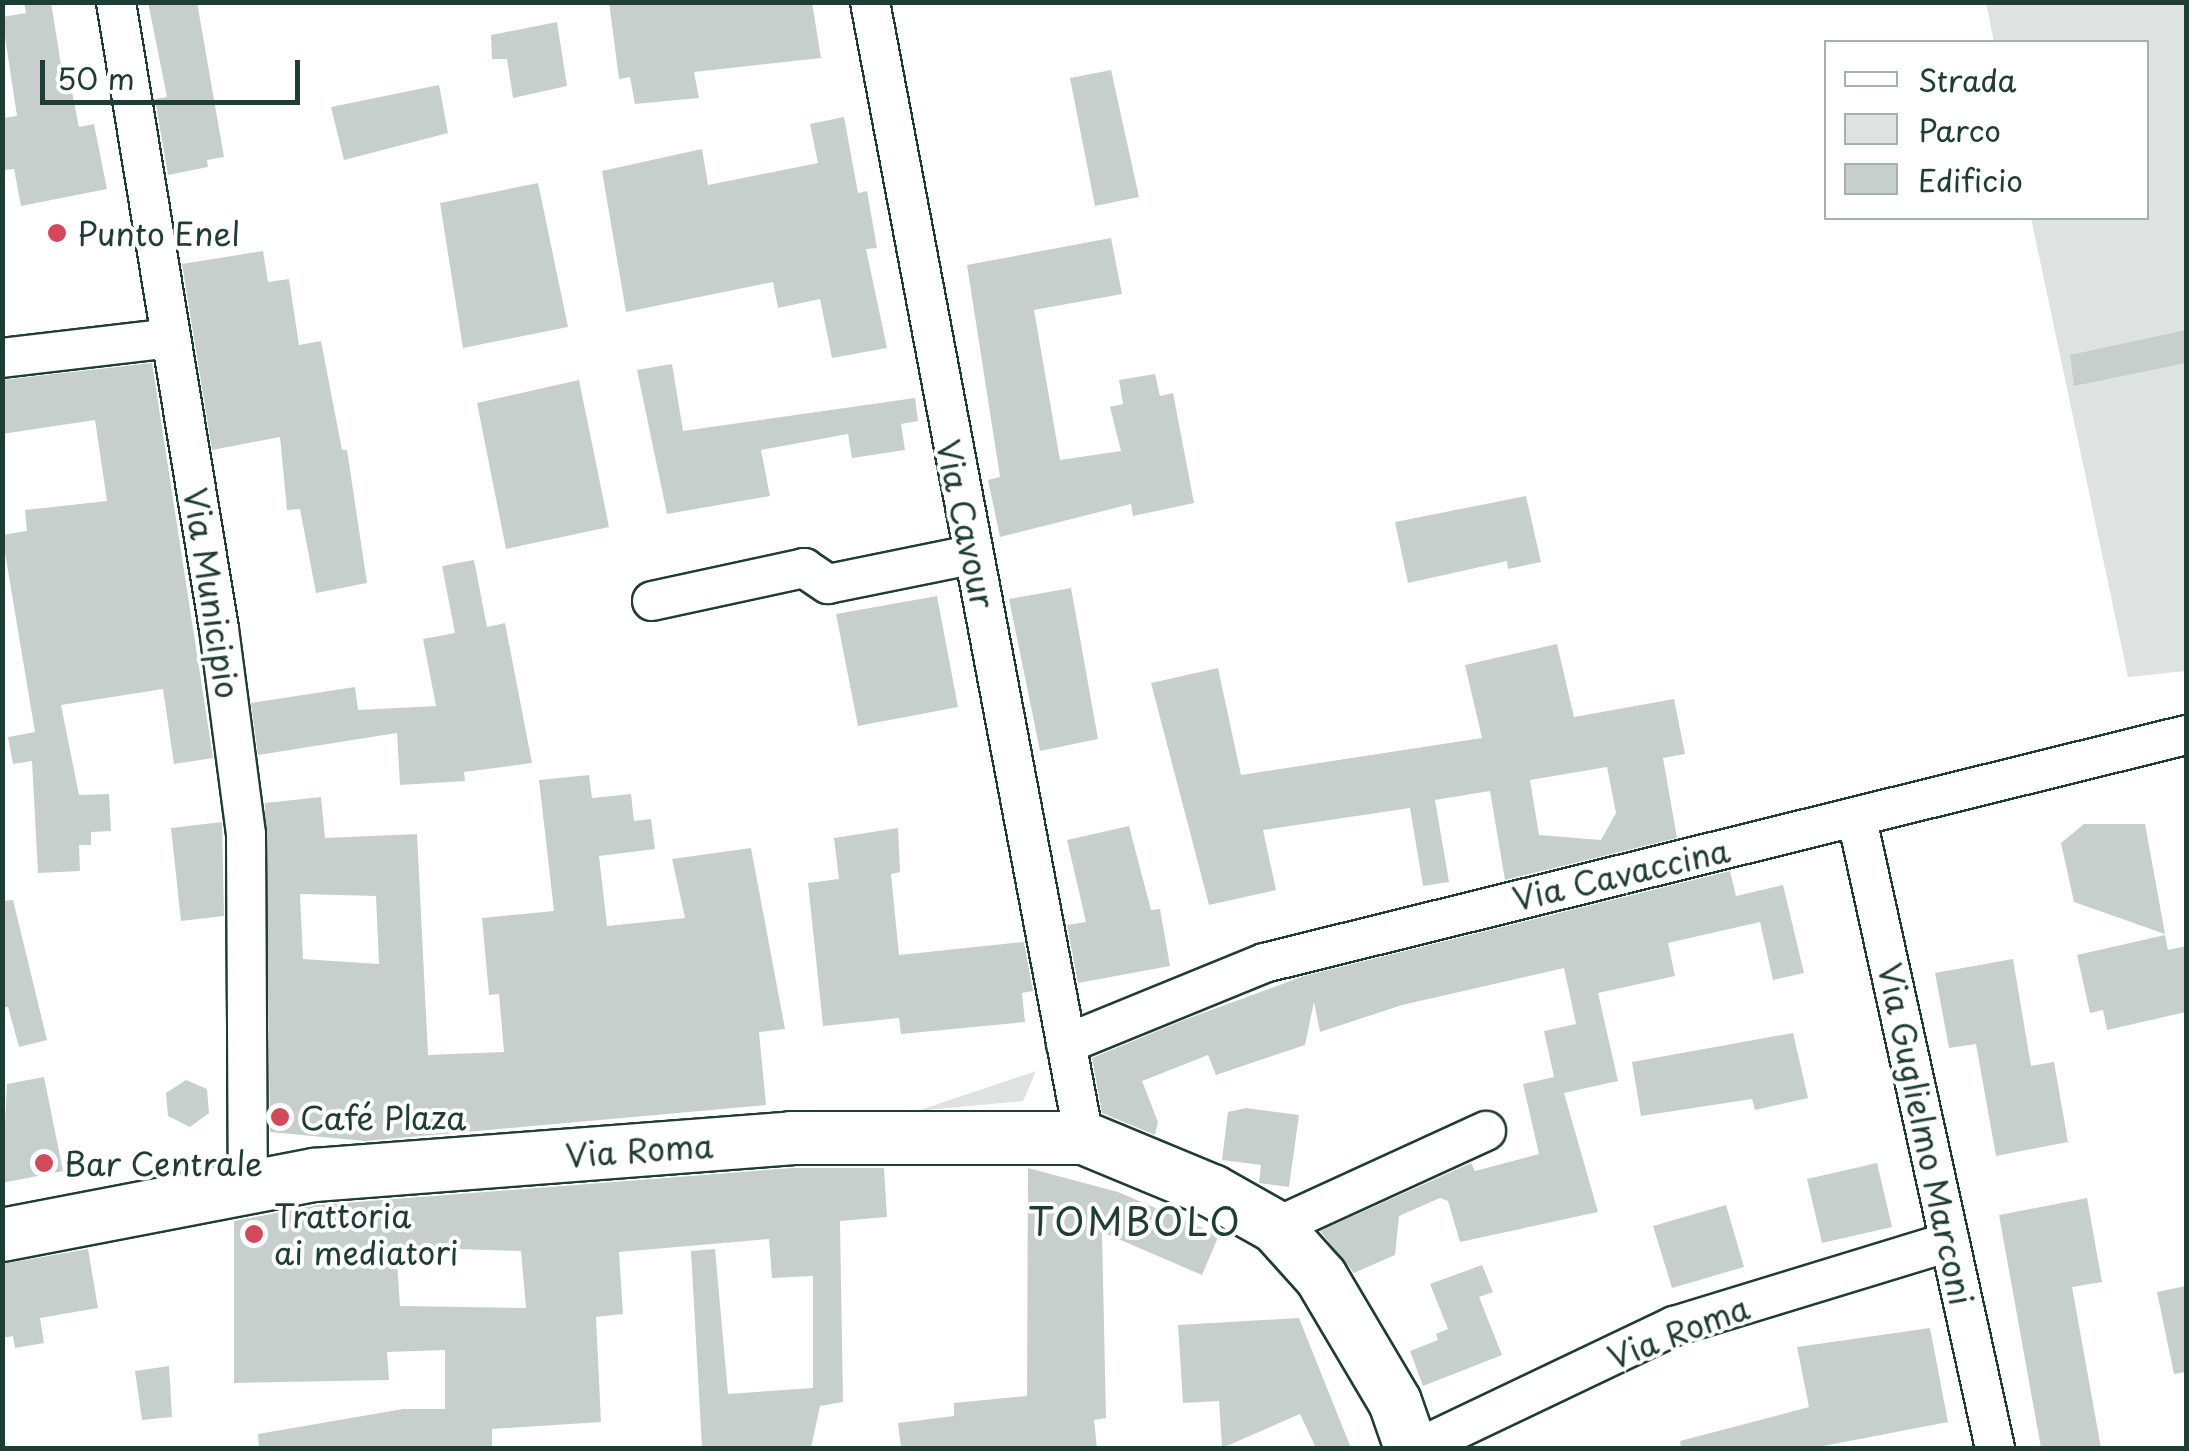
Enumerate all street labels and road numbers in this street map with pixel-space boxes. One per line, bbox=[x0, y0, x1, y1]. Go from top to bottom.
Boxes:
street label: Via Cavour bbox=[929, 436, 1003, 612]
street label: Via Municipio bbox=[176, 485, 248, 701]
street label: Via Cavaccina bbox=[1508, 830, 1734, 918]
street label: Via Guglielmo Marconi bbox=[1871, 958, 1981, 1310]
street label: Via Roma bbox=[564, 1126, 714, 1174]
street label: Via Roma bbox=[1602, 1287, 1754, 1377]

